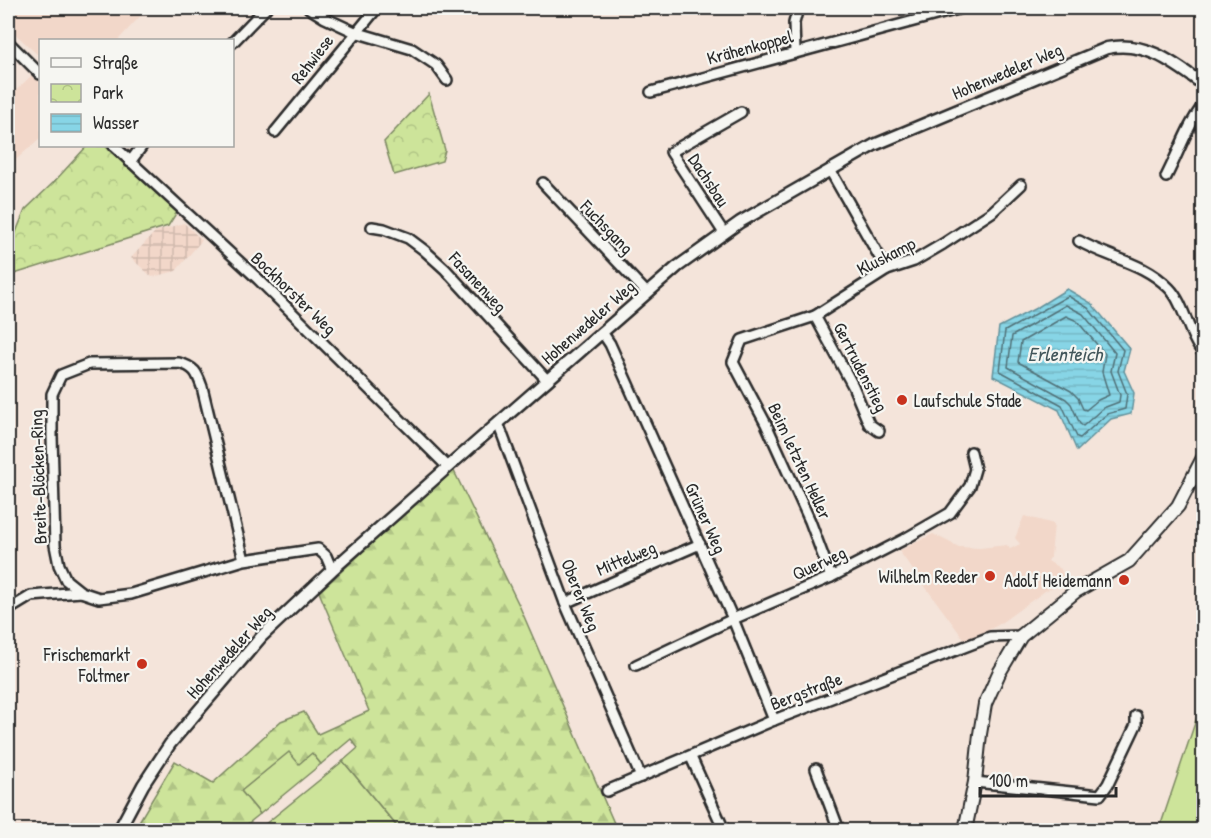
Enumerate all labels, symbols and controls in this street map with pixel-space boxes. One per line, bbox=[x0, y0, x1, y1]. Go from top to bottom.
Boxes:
street label: Krähenkoppel bbox=[704, 23, 796, 71]
street label: Rehwiese bbox=[285, 29, 339, 89]
street label: Hohenwedeler Weg bbox=[948, 37, 1066, 105]
legend bbox=[39, 39, 234, 147]
text: Straße bbox=[93, 50, 138, 75]
text: Park bbox=[93, 80, 124, 105]
text: Wasser bbox=[93, 110, 139, 135]
street label: Dachsbau bbox=[683, 149, 735, 211]
street label: Fuchsgang bbox=[574, 194, 639, 260]
street label: Kluskamp bbox=[852, 230, 920, 281]
street label: Fasanenweg bbox=[443, 245, 513, 318]
street label: Bockhorster Weg bbox=[246, 246, 342, 340]
street label: Hohenwedeler Weg bbox=[535, 274, 641, 370]
street label: Gertrudenstieg bbox=[828, 318, 894, 416]
water label: Erlenteich bbox=[1028, 340, 1104, 367]
place label: Laufschule Stade bbox=[914, 388, 1022, 413]
marker: Laufschule Stade bbox=[895, 393, 909, 407]
street label: Beim letzten Heller bbox=[762, 399, 838, 523]
street label: Breite-Blöcken-Ring bbox=[23, 409, 53, 545]
street label: Grüner Weg bbox=[679, 478, 733, 558]
street label: Mittelweg bbox=[592, 534, 660, 582]
street label: Querweg bbox=[788, 540, 850, 586]
street label: Oberer Weg bbox=[555, 555, 607, 635]
place label: Wilhelm Reeder bbox=[879, 564, 978, 589]
place label: Adolf Heidemann bbox=[1004, 568, 1112, 593]
marker: Wilhelm Reeder bbox=[983, 569, 997, 583]
marker: Adolf Heidemann bbox=[1117, 573, 1131, 587]
street label: Hohenwedeler Weg bbox=[180, 600, 278, 704]
place label: Frischemarkt Foltmer bbox=[43, 642, 131, 688]
marker: Frischemarkt Foltmer bbox=[135, 657, 149, 671]
street label: Bergstraße bbox=[766, 666, 846, 716]
scale bar bbox=[980, 760, 1116, 798]
text: 100 m bbox=[989, 768, 1028, 793]

